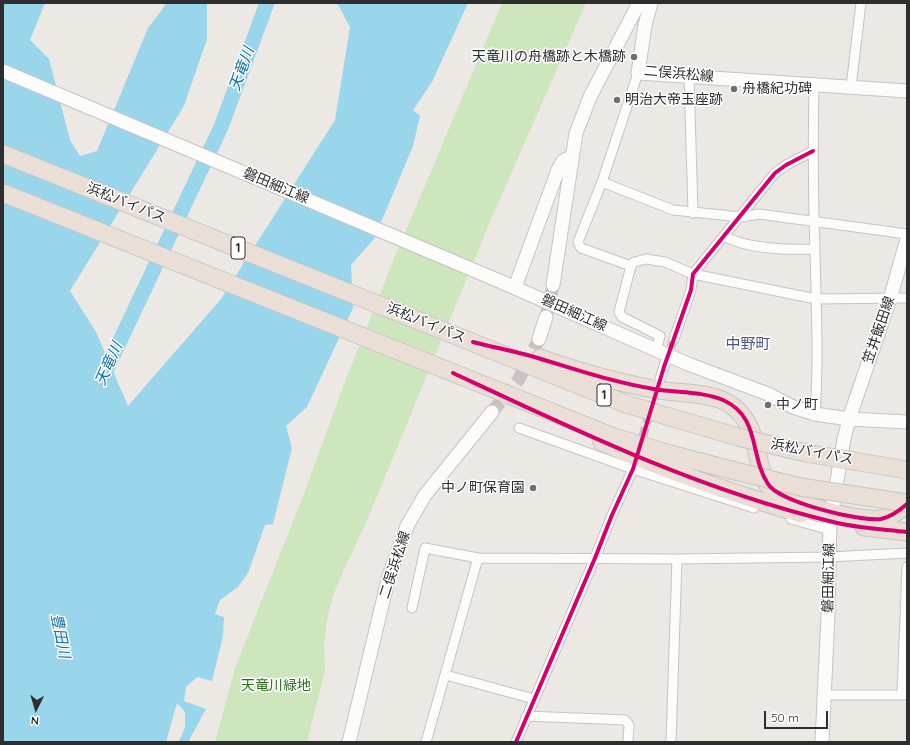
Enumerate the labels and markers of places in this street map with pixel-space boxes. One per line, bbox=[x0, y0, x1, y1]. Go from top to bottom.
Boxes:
place label: 天竜川の舟橋跡と木橋跡 bbox=[472, 49, 626, 65]
marker: 天竜川の舟橋跡と木橋跡 bbox=[629, 52, 639, 62]
place label: 舟橋紀功碑 bbox=[742, 81, 812, 97]
marker: 舟橋紀功碑 bbox=[729, 84, 739, 94]
place label: 明治大帝玉座跡 bbox=[625, 92, 723, 108]
marker: 明治大帝玉座跡 bbox=[612, 95, 622, 105]
place label: 中ノ町 bbox=[776, 397, 818, 413]
marker: 中ノ町 bbox=[763, 400, 773, 410]
place label: 中ノ町保育園 bbox=[441, 480, 525, 496]
marker: 中ノ町保育園 bbox=[528, 483, 538, 493]

